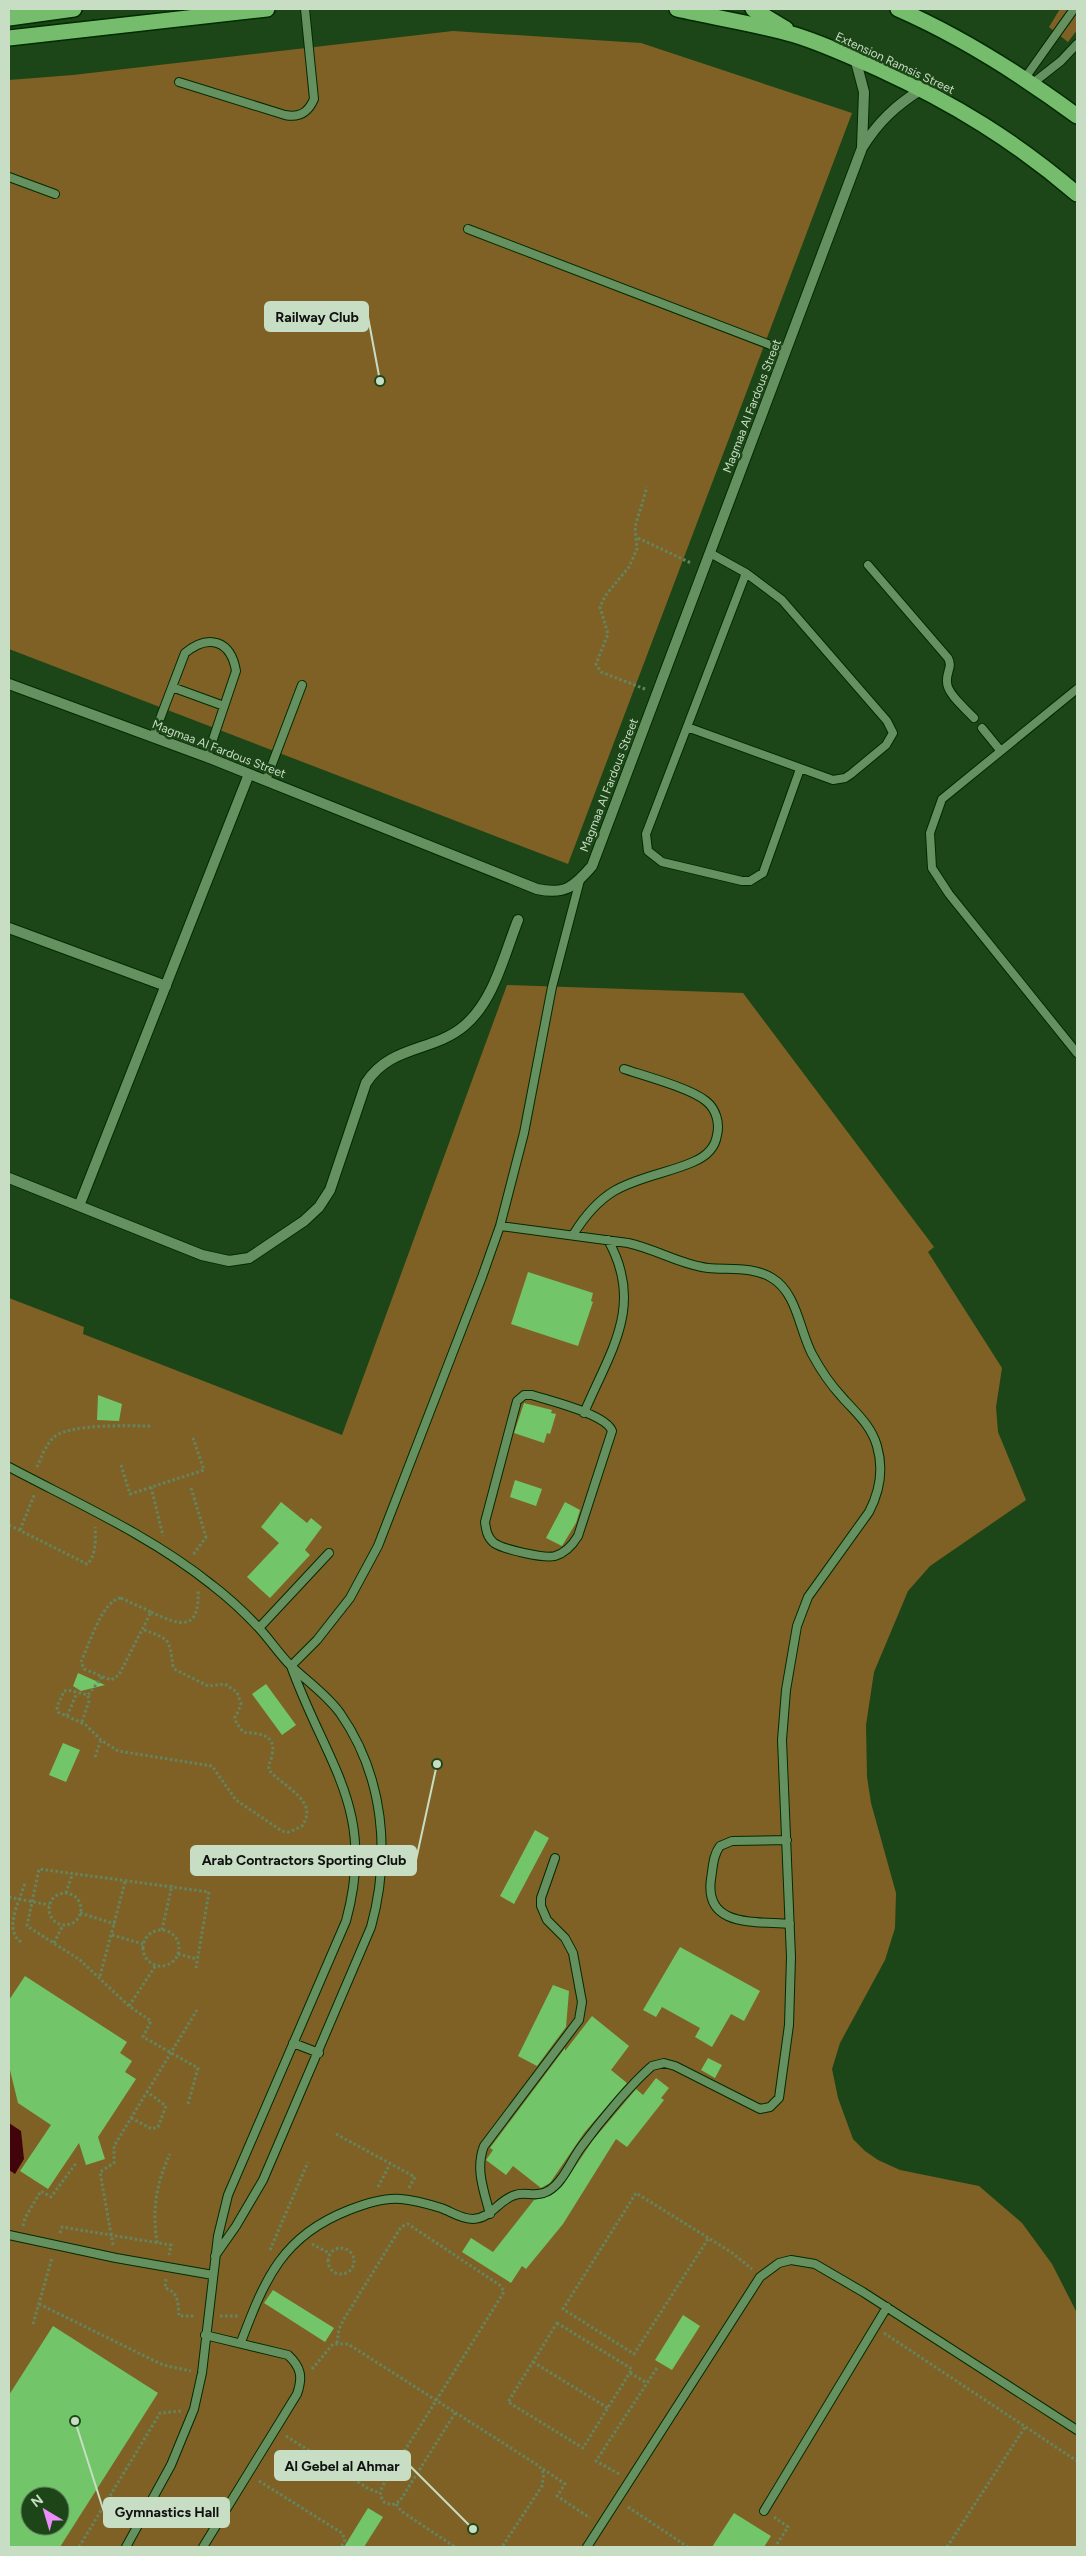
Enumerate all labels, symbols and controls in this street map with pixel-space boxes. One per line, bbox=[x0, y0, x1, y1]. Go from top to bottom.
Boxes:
street label: Extension Ramsis Street bbox=[833, 29, 957, 97]
callout: Railway Club bbox=[265, 302, 368, 331]
text: Railway Club bbox=[275, 309, 359, 326]
street label: Magmaa Al Fardous Street bbox=[720, 337, 784, 475]
street label: Magmaa Al Fardous Street bbox=[577, 716, 641, 854]
street label: Magmaa Al Fardous Street bbox=[150, 717, 288, 781]
callout: Arab Contractors Sporting Club bbox=[191, 1846, 416, 1875]
text: Arab Contractors Sporting Club bbox=[202, 1852, 406, 1869]
callout: Al Gebel al Ahmar bbox=[275, 2451, 410, 2480]
text: Al Gebel al Ahmar bbox=[285, 2458, 400, 2475]
north arrow bbox=[20, 2486, 70, 2536]
text: N bbox=[28, 2491, 47, 2511]
callout: Gymnastics Hall bbox=[104, 2498, 229, 2527]
text: Gymnastics Hall bbox=[115, 2504, 219, 2521]

